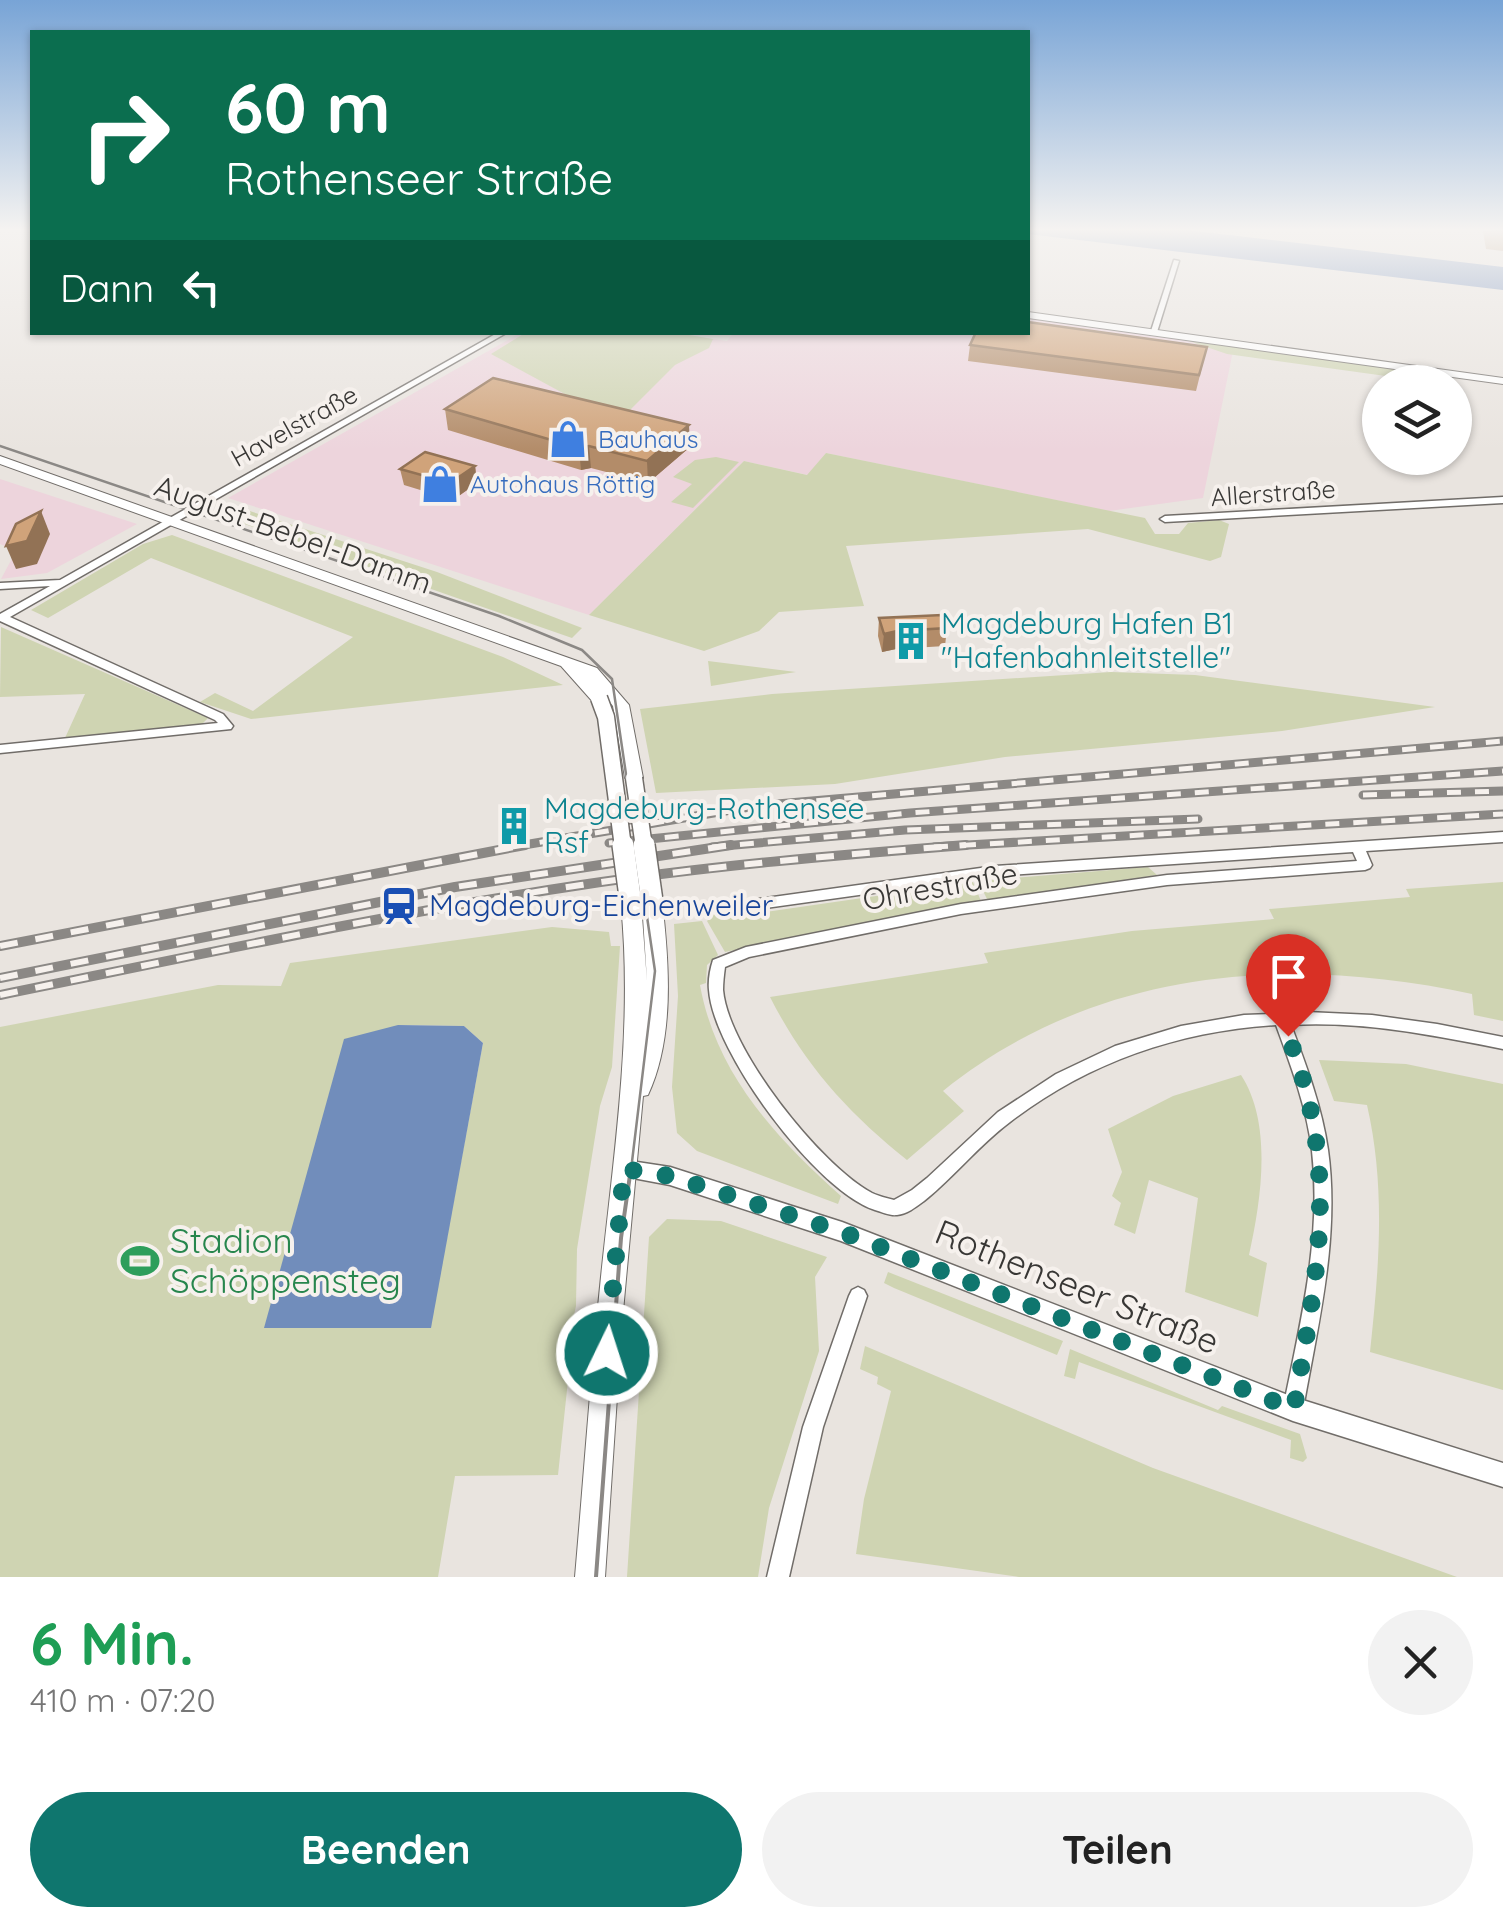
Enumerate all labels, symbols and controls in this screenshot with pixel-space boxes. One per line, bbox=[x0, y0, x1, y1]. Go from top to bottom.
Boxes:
text: 60 m bbox=[225, 63, 391, 151]
icon: right bbox=[60, 70, 190, 200]
text: Rothenseer Straße bbox=[225, 150, 613, 206]
icon: left bbox=[174, 260, 229, 315]
text: Dann bbox=[60, 264, 154, 312]
map controls bbox=[1362, 365, 1472, 475]
button: layers bbox=[1362, 365, 1472, 475]
street label: Havelstraße bbox=[225, 378, 362, 473]
shop icon: Bauhaus bbox=[547, 418, 589, 460]
place label: Bauhaus bbox=[598, 423, 698, 454]
shop icon: Autohaus Röttig bbox=[419, 463, 461, 505]
street label: August-Bebel-Damm bbox=[150, 466, 437, 602]
place label: Autohaus Röttig bbox=[470, 468, 655, 499]
street label: Allerstraße bbox=[1209, 473, 1336, 512]
place label: Magdeburg Hafen B1 "Hafenbahnleitstelle" bbox=[941, 604, 1233, 676]
building icon: Magdeburg Hafen B1 "Hafenbahnleitstelle" bbox=[890, 620, 932, 662]
place label: Magdeburg-Rothensee Rsf bbox=[544, 789, 865, 861]
building icon: Magdeburg-Rothensee Rsf bbox=[493, 805, 535, 847]
street label: Ohrestraße bbox=[859, 854, 1020, 918]
station icon: Magdeburg-Eichenweiler bbox=[378, 885, 420, 927]
place label: Magdeburg-Eichenweiler bbox=[429, 886, 774, 924]
pin bbox=[1246, 934, 1331, 1037]
icon: arrive bbox=[1261, 949, 1316, 1004]
street label: Rothenseer Straße bbox=[929, 1209, 1226, 1363]
place label: Stadion Schöppensteg bbox=[170, 1218, 401, 1302]
sports icon: Stadion Schöppensteg bbox=[119, 1240, 161, 1282]
position arrow bbox=[555, 1301, 659, 1405]
text: 6 Min. bbox=[30, 1605, 194, 1680]
button: close bbox=[1368, 1610, 1473, 1715]
text: 410 m · 07:20 bbox=[30, 1680, 216, 1720]
button: Beenden bbox=[30, 1792, 742, 1907]
button: Teilen bbox=[762, 1792, 1473, 1907]

